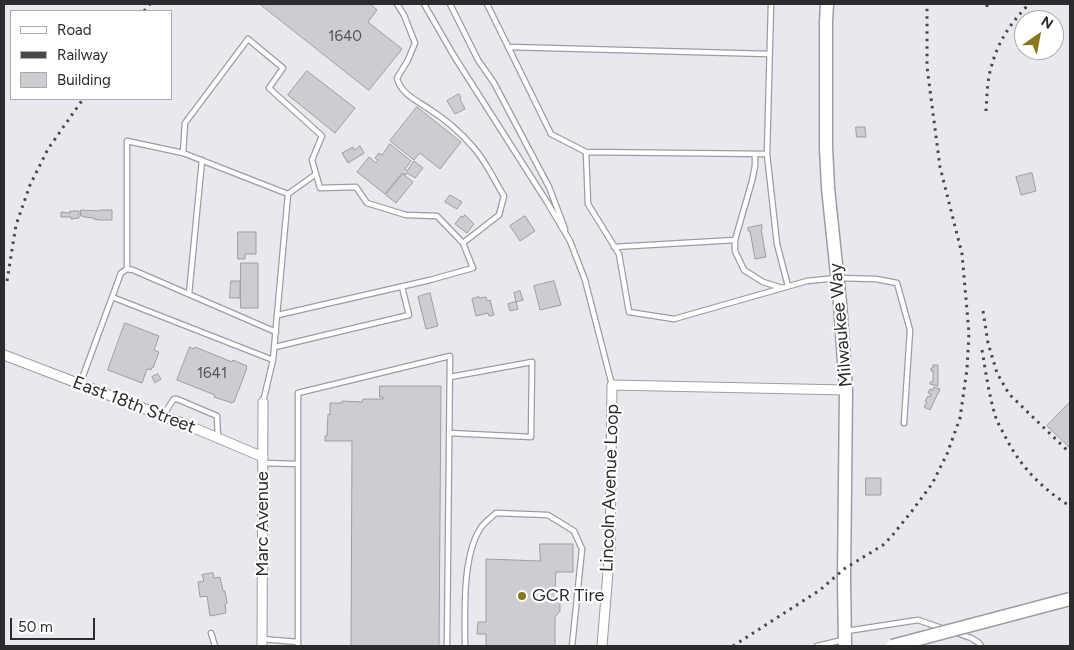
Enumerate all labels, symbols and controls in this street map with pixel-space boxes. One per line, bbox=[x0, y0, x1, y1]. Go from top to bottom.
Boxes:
legend bbox=[10, 10, 172, 100]
north arrow bbox=[1014, 10, 1064, 60]
text: N bbox=[1038, 13, 1056, 33]
text: Road bbox=[57, 21, 92, 39]
house number: 1640 bbox=[328, 28, 362, 46]
text: Railway bbox=[57, 46, 108, 64]
text: Building bbox=[57, 71, 111, 89]
street label: Milwaukee Way bbox=[825, 262, 857, 388]
house number: 1641 bbox=[197, 365, 227, 383]
street label: East 18th Street bbox=[70, 372, 198, 438]
street label: Lincoln Avenue Loop bbox=[596, 403, 624, 573]
street label: Marc Avenue bbox=[252, 471, 274, 577]
place label: GCR Tire bbox=[532, 585, 604, 607]
marker: GCR Tire bbox=[516, 590, 528, 602]
scale bar bbox=[12, 608, 98, 640]
text: 50 m bbox=[18, 618, 53, 636]

